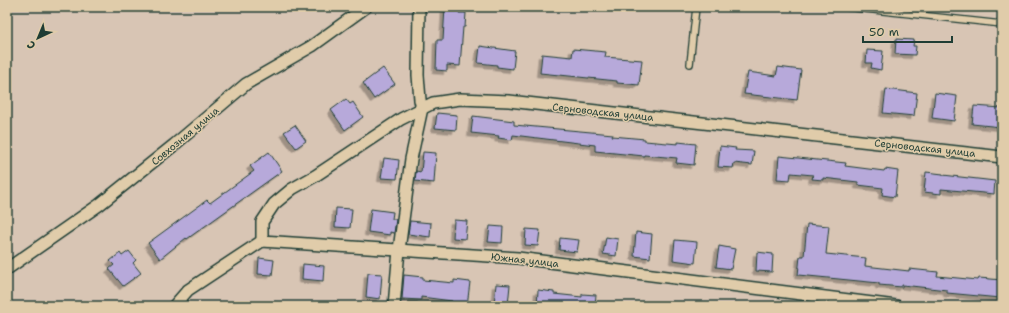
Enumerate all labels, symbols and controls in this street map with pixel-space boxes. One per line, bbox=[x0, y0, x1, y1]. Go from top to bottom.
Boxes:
north arrow bbox=[18, 18, 58, 58]
scale bar bbox=[863, 18, 952, 44]
text: 50 m bbox=[869, 24, 899, 40]
text: С bbox=[24, 37, 39, 53]
street label: Серноводская улица bbox=[552, 100, 655, 124]
street label: Совхозная улица bbox=[148, 103, 222, 168]
street label: Серноводская улица bbox=[874, 136, 977, 160]
street label: Южная улица bbox=[490, 250, 560, 270]

